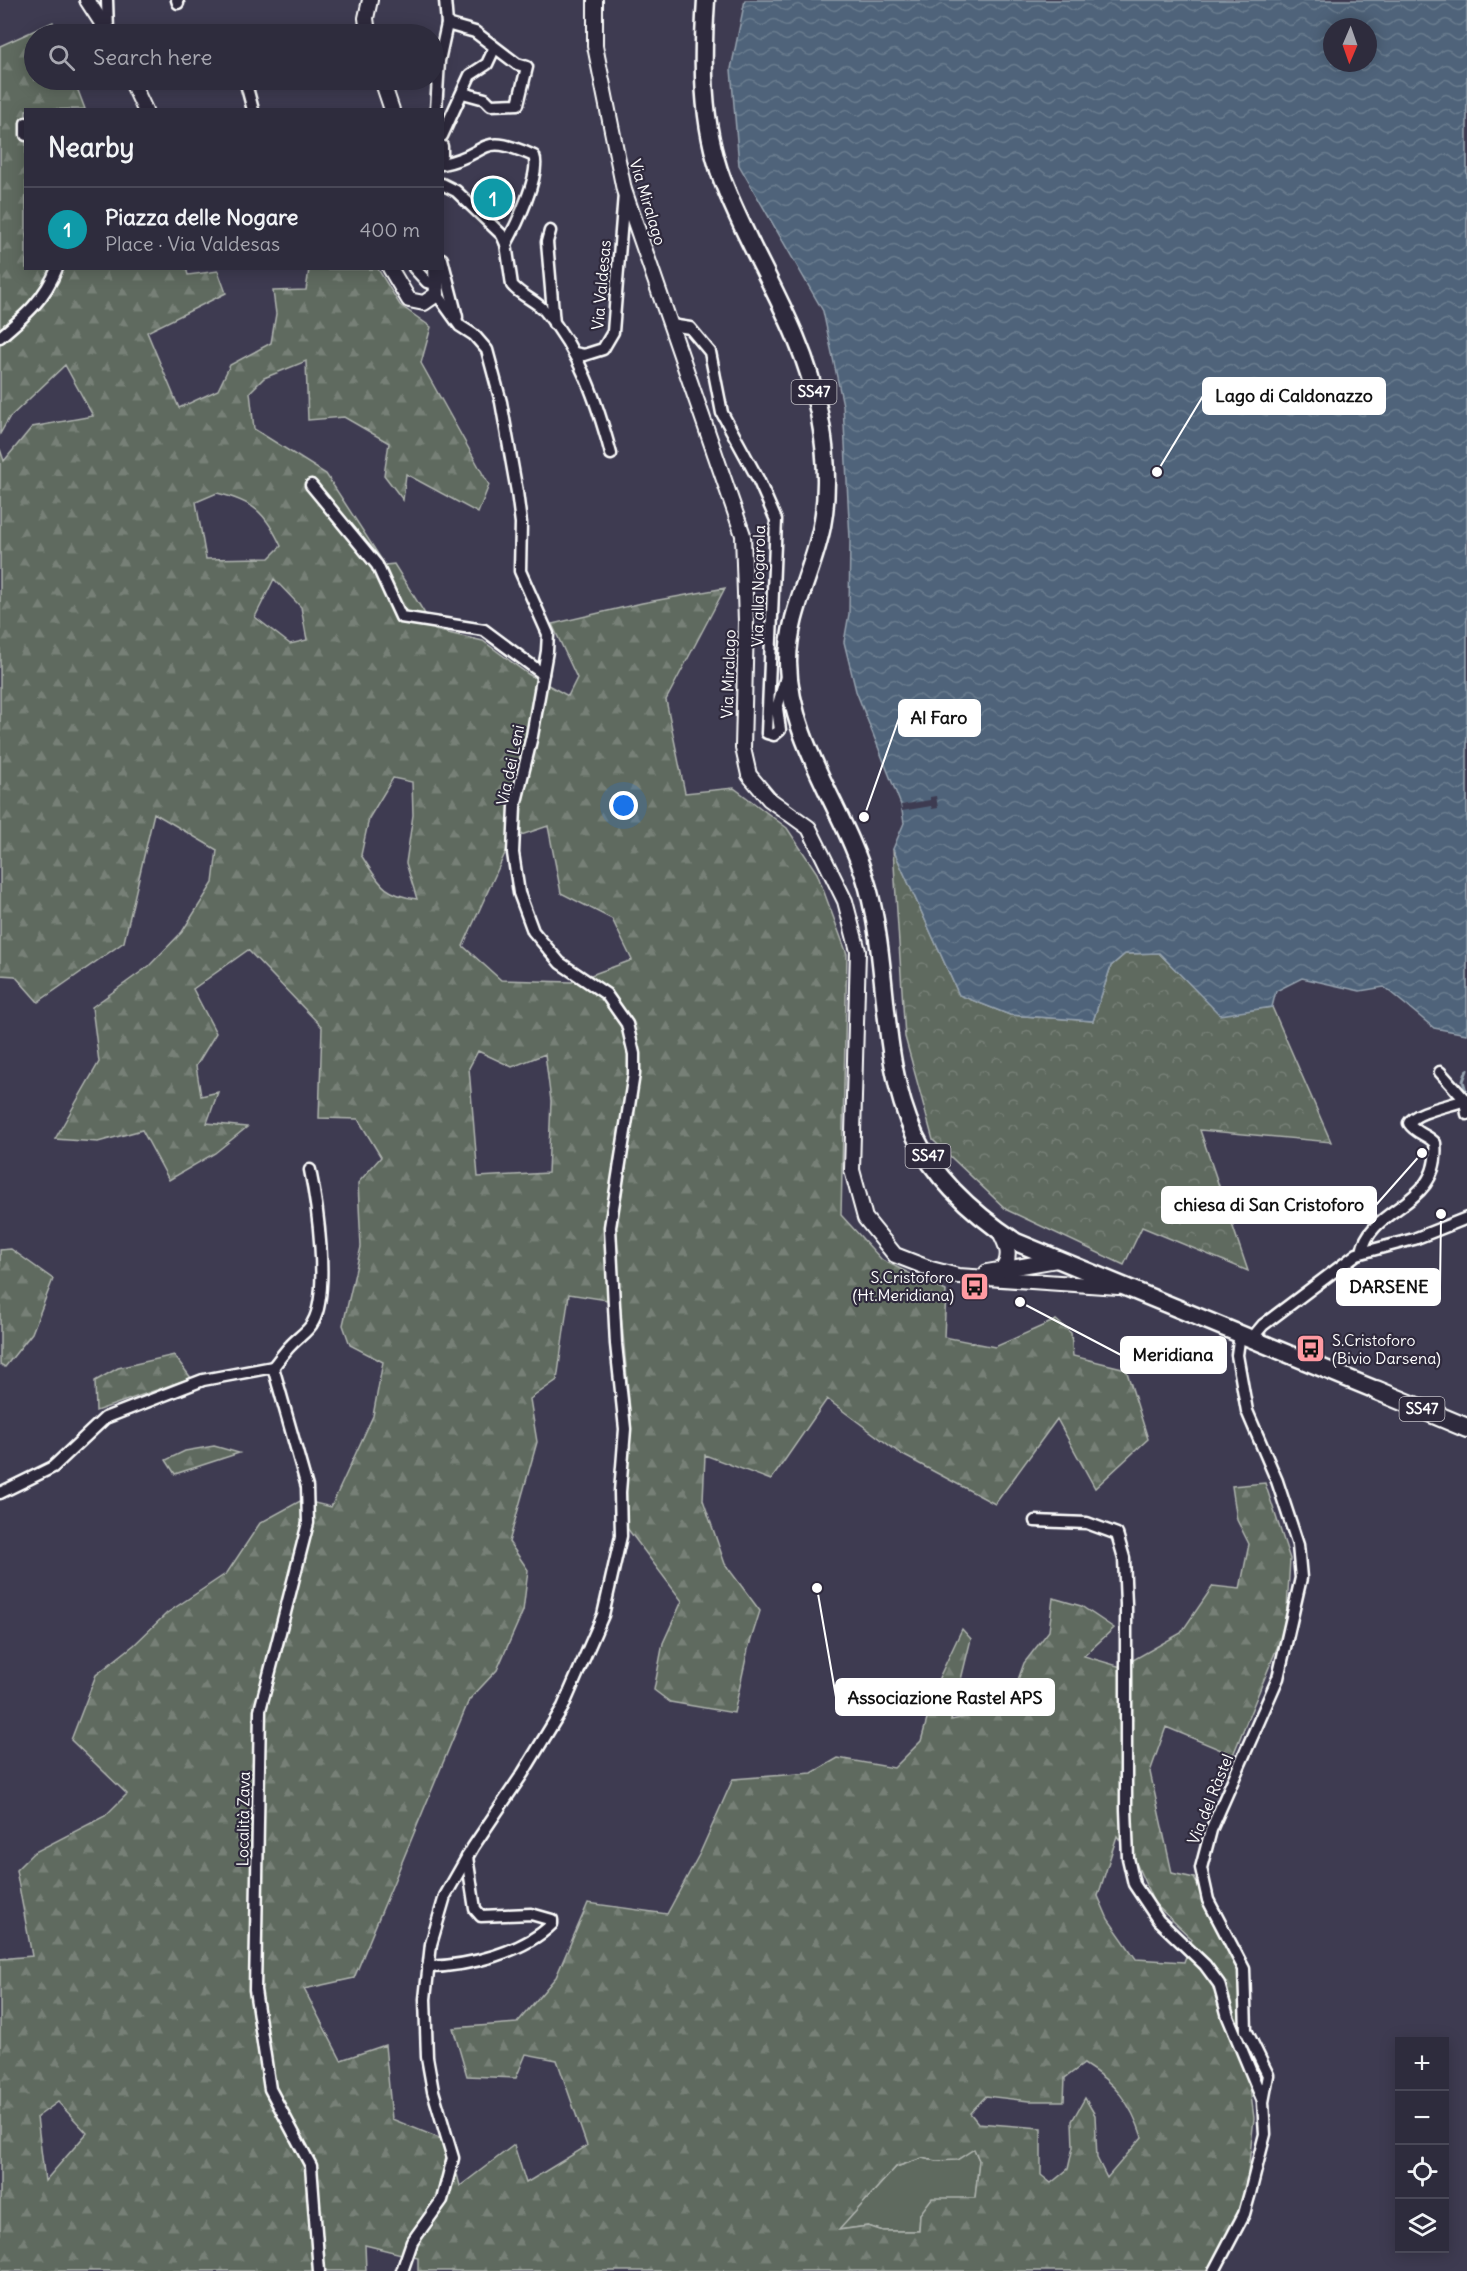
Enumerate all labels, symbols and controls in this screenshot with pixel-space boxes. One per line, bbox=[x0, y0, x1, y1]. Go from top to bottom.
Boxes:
north arrow bbox=[1323, 18, 1377, 72]
search box bbox=[24, 24, 444, 90]
icon: search bbox=[45, 41, 78, 74]
text: Search here bbox=[93, 43, 212, 71]
text: Nearby bbox=[48, 131, 134, 164]
street label: Via Miralago bbox=[625, 156, 671, 248]
pin: 1 bbox=[474, 176, 512, 220]
text: Piazza delle Nogare bbox=[105, 203, 298, 231]
text: 1 bbox=[64, 217, 71, 242]
text: 400 m bbox=[360, 217, 420, 242]
text: Place · Via Valdesas bbox=[105, 231, 280, 256]
street label: Via Valdesas bbox=[587, 239, 615, 331]
callout: Lago di Caldonazzo bbox=[1203, 378, 1385, 414]
road number: SS47 bbox=[792, 380, 836, 404]
text: Lago di Caldonazzo bbox=[1215, 384, 1373, 407]
street label: Via alla Nogarola bbox=[747, 525, 769, 647]
street label: Via Miralago bbox=[716, 629, 740, 719]
callout: Al Faro bbox=[899, 700, 980, 736]
text: Al Faro bbox=[911, 706, 967, 729]
street label: Via dei Leni bbox=[492, 723, 528, 807]
your location bbox=[609, 791, 638, 820]
road number: SS47 bbox=[906, 1144, 950, 1168]
callout: chiesa di San Cristoforo bbox=[1162, 1187, 1376, 1223]
text: chiesa di San Cristoforo bbox=[1174, 1193, 1364, 1216]
place label: S.Cristoforo (Ht.Meridiana) bbox=[852, 1267, 954, 1305]
callout: DARSENE bbox=[1337, 1269, 1440, 1305]
bus stop icon: S.Cristoforo (Ht.Meridiana) bbox=[959, 1270, 991, 1302]
text: DARSENE bbox=[1349, 1275, 1429, 1298]
place label: S.Cristoforo (Bivio Darsena) bbox=[1332, 1330, 1441, 1368]
bus stop icon: S.Cristoforo (Bivio Darsena) bbox=[1295, 1333, 1327, 1365]
callout: Meridiana bbox=[1121, 1337, 1226, 1373]
text: Meridiana bbox=[1132, 1343, 1214, 1366]
road number: SS47 bbox=[1400, 1397, 1444, 1421]
callout: Associazione Rastel APS bbox=[836, 1679, 1054, 1715]
text: Associazione Rastel APS bbox=[848, 1686, 1042, 1709]
street label: Via del Ràstel bbox=[1183, 1751, 1237, 1847]
street label: Località Zava bbox=[232, 1771, 254, 1867]
map controls bbox=[1395, 2037, 1449, 2253]
button: + bbox=[1395, 2037, 1449, 2091]
button: − bbox=[1395, 2091, 1449, 2145]
button: locate bbox=[1395, 2145, 1449, 2199]
button: layers bbox=[1395, 2199, 1449, 2253]

